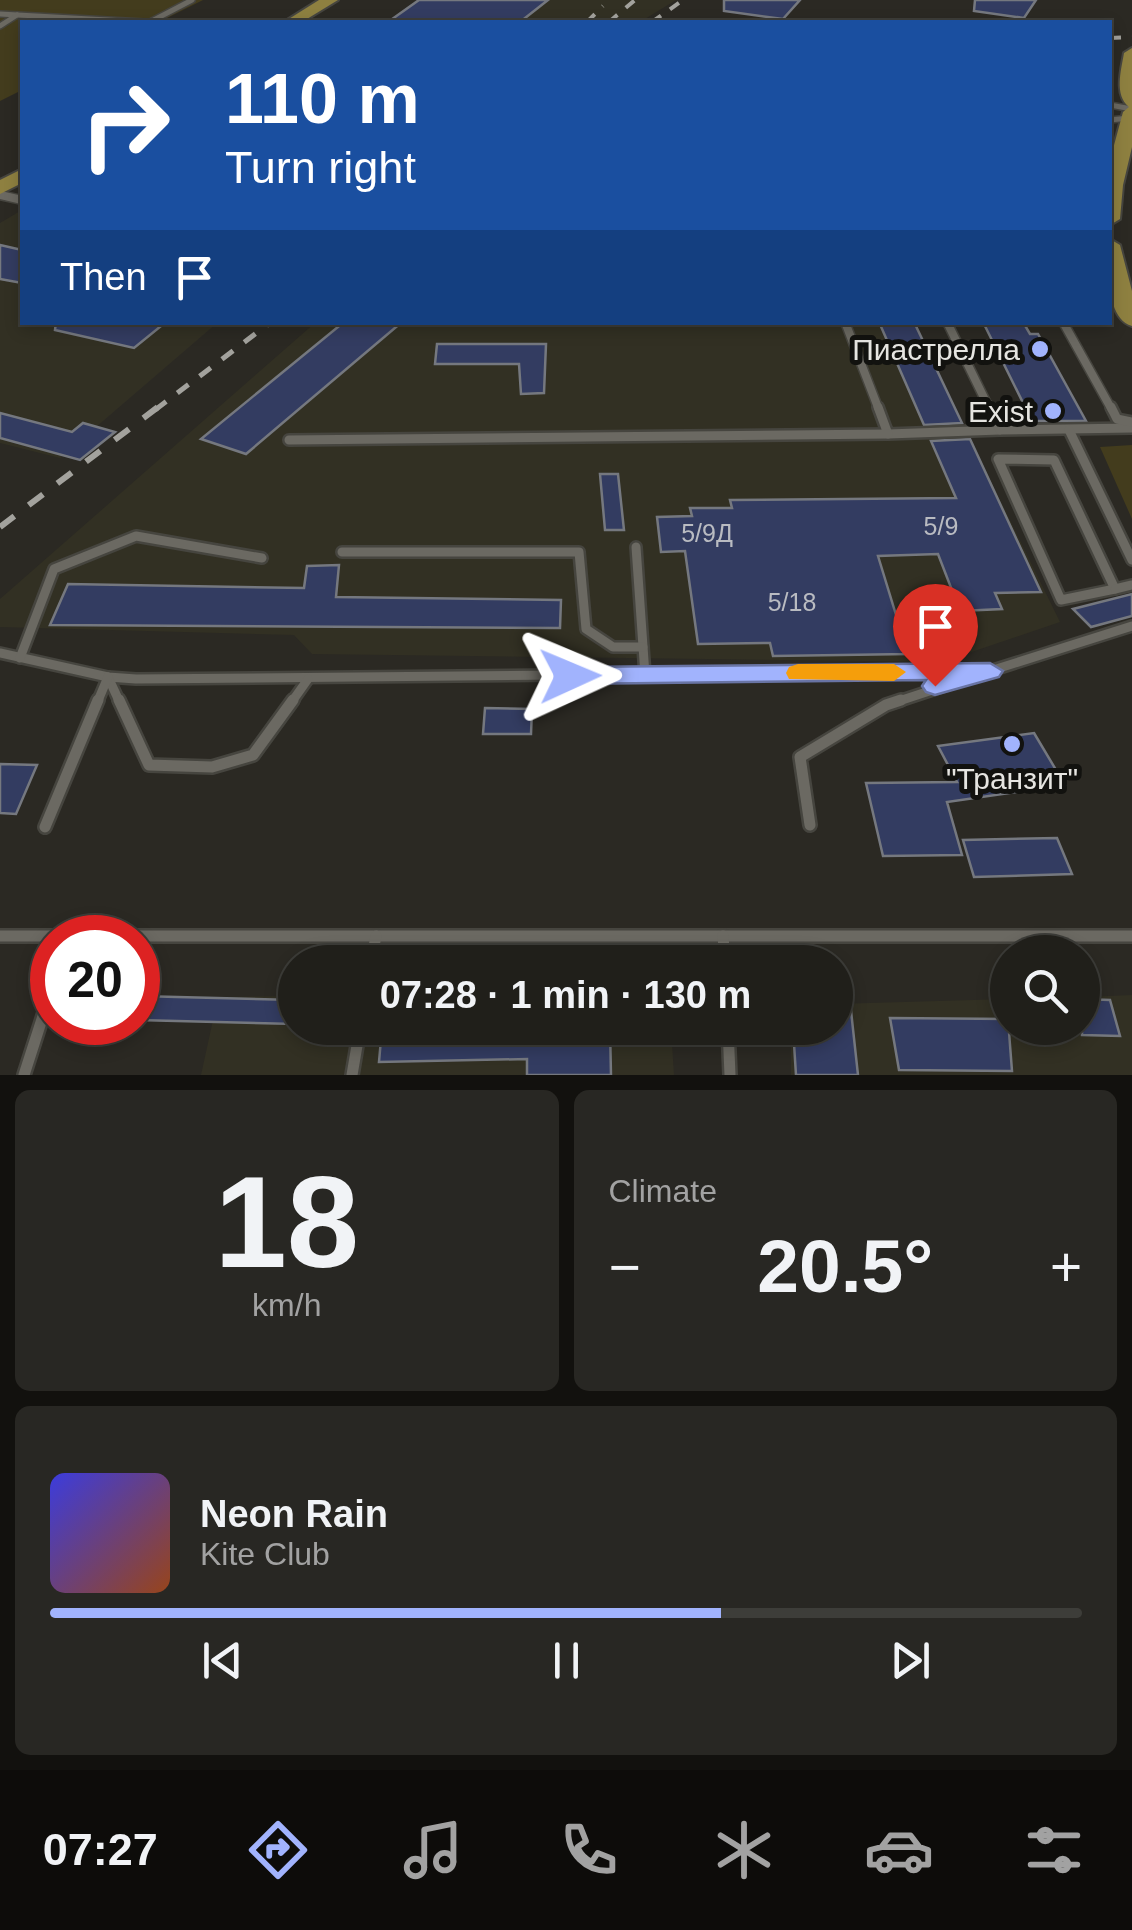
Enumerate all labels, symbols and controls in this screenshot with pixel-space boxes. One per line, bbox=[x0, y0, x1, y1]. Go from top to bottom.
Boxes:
icon: right bbox=[60, 60, 190, 190]
text: 110 m bbox=[225, 60, 420, 138]
text: Turn right bbox=[225, 142, 416, 193]
icon: arrive bbox=[167, 250, 222, 305]
text: Then bbox=[60, 256, 147, 298]
place label: Пиастрелла bbox=[852, 333, 1020, 366]
marker: Пиастрелла bbox=[1029, 338, 1051, 360]
place label: Exist bbox=[968, 395, 1034, 428]
marker: Exist bbox=[1042, 400, 1064, 422]
house number: 5/9 bbox=[924, 512, 958, 540]
house number: 5/9Д bbox=[681, 519, 733, 547]
pin bbox=[893, 584, 978, 687]
house number: 5/18 bbox=[768, 588, 816, 616]
icon: arrive bbox=[908, 599, 963, 654]
position arrow bbox=[518, 624, 622, 728]
marker: "Транзит" bbox=[1001, 733, 1023, 755]
place label: "Транзит" bbox=[946, 762, 1078, 795]
speed limit sign: 20 bbox=[30, 915, 160, 1045]
map controls bbox=[990, 935, 1100, 1045]
button: search bbox=[990, 935, 1100, 1045]
text: 07:28 · 1 min · 130 m bbox=[380, 974, 751, 1016]
text: 18 bbox=[214, 1149, 359, 1295]
text: Climate bbox=[609, 1173, 717, 1209]
text: 20.5° bbox=[757, 1224, 933, 1308]
text: − bbox=[609, 1236, 641, 1298]
text: + bbox=[1050, 1236, 1082, 1298]
text: km/h bbox=[252, 1287, 321, 1323]
text: Neon Rain bbox=[200, 1493, 388, 1535]
text: Kite Club bbox=[200, 1536, 330, 1572]
icon: previous bbox=[195, 1633, 250, 1688]
icon: pause bbox=[539, 1633, 594, 1688]
icon: next bbox=[883, 1633, 938, 1688]
icon: directions bbox=[243, 1815, 313, 1885]
icon: music bbox=[398, 1815, 468, 1885]
icon: phone bbox=[554, 1815, 624, 1885]
icon: climate bbox=[709, 1815, 779, 1885]
icon: car bbox=[864, 1815, 934, 1885]
icon: filters bbox=[1019, 1815, 1089, 1885]
text: 07:27 bbox=[43, 1824, 158, 1875]

